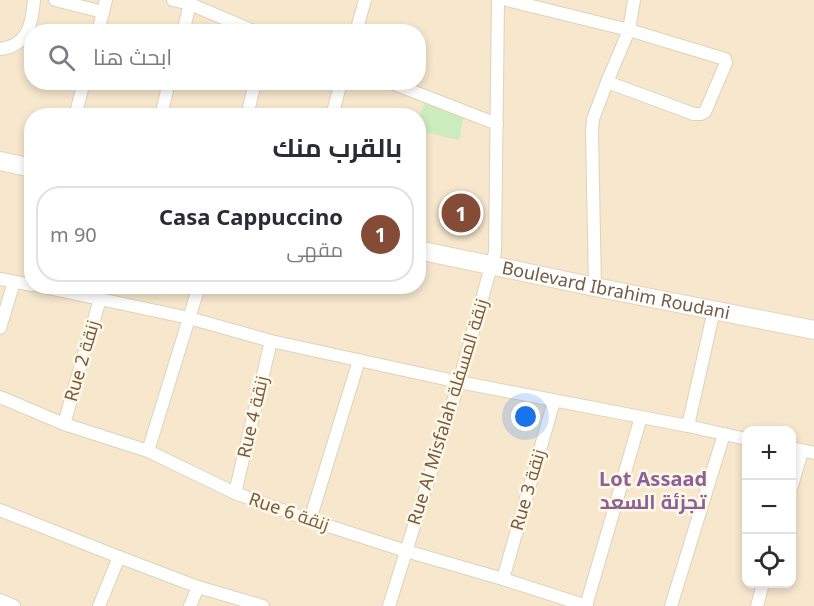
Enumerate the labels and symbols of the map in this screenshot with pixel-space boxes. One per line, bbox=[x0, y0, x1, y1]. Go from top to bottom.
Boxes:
pin: 1 bbox=[442, 190, 480, 236]
street label: Boulevard Ibrahim Roudani bbox=[500, 255, 732, 324]
street label: Rue Al Misfalah زنقة المسفلة bbox=[401, 296, 493, 528]
street label: Rue 2 زنقة bbox=[58, 317, 104, 404]
street label: Rue 4 زنقة bbox=[231, 373, 273, 460]
your location bbox=[511, 402, 540, 431]
street label: Rue 3 زنقة bbox=[504, 446, 550, 533]
district label: Lot Assaad تجزئة السعد bbox=[599, 465, 707, 515]
street label: Rue 6 زنقة bbox=[246, 486, 333, 536]

